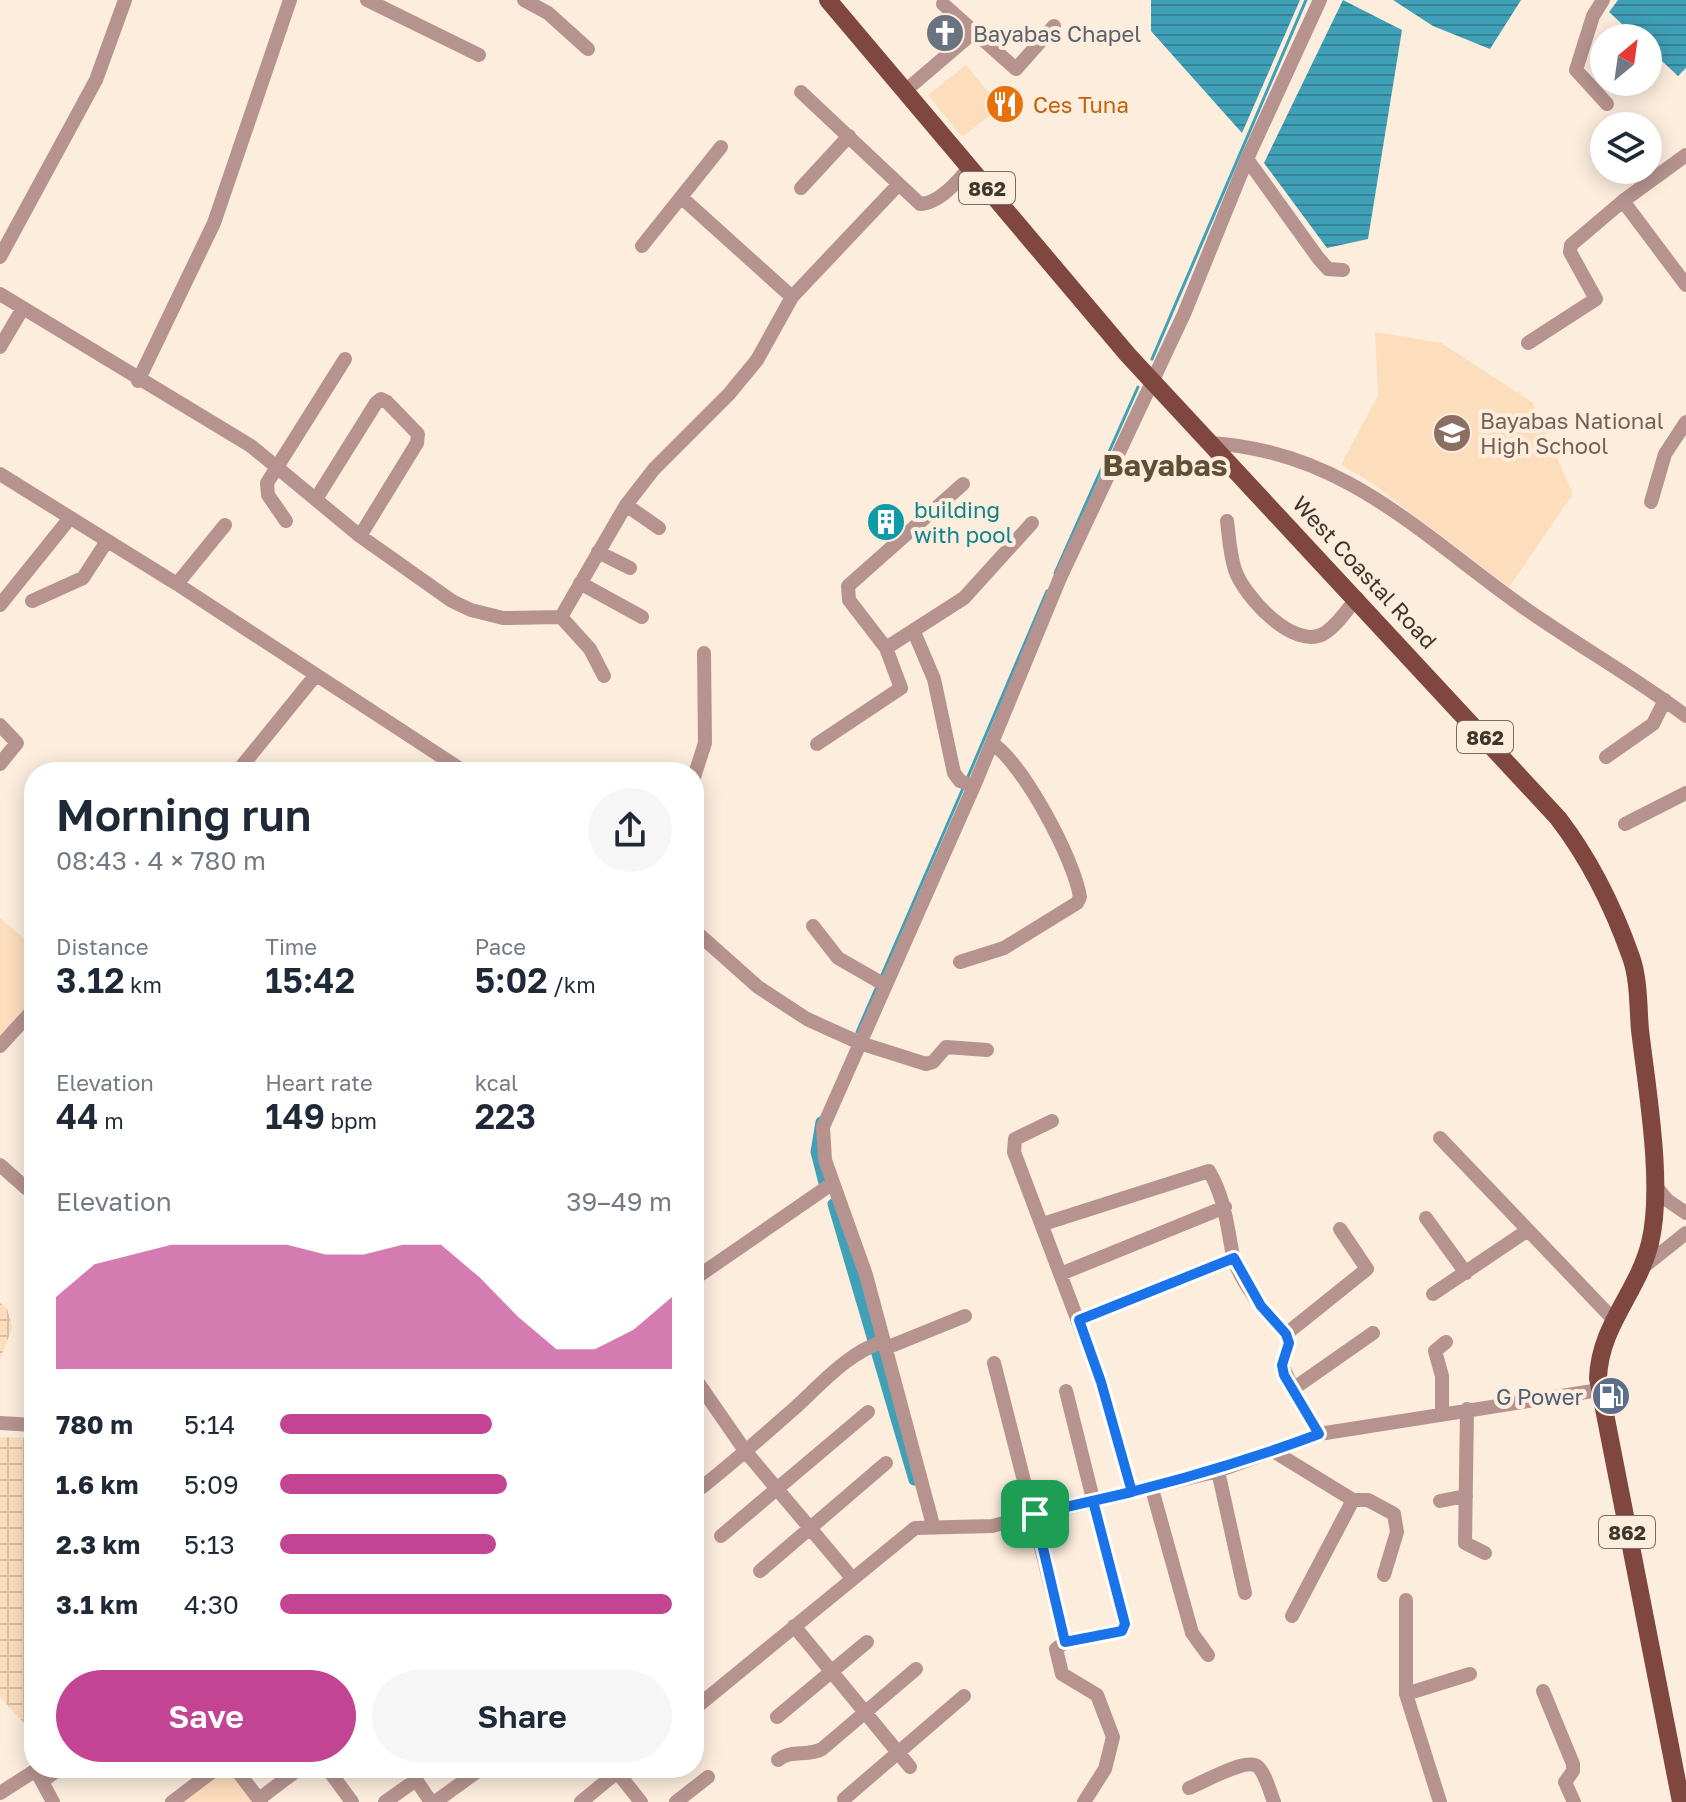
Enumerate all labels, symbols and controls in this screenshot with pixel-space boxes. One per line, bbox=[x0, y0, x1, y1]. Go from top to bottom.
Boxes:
church icon: Bayabas Chapel bbox=[924, 12, 966, 54]
place label: Bayabas Chapel bbox=[973, 20, 1141, 47]
north arrow bbox=[1590, 24, 1662, 96]
map controls bbox=[1590, 24, 1662, 184]
restaurant icon: Ces Tuna bbox=[984, 83, 1026, 125]
place label: Ces Tuna bbox=[1033, 91, 1129, 118]
button: layers bbox=[1590, 112, 1662, 184]
road number: 862 bbox=[959, 172, 1015, 204]
place label: Bayabas National High School bbox=[1480, 407, 1664, 459]
school or university icon: Bayabas National High School bbox=[1431, 412, 1473, 454]
district label: Bayabas bbox=[1102, 447, 1228, 483]
street label: West Coastal Road bbox=[1287, 490, 1443, 654]
place label: building with pool bbox=[914, 496, 1013, 548]
building icon: building with pool bbox=[865, 501, 907, 543]
road number: 862 bbox=[1457, 721, 1513, 753]
text: Morning run bbox=[56, 788, 311, 841]
button: share bbox=[588, 788, 672, 872]
text: 08:43 · 4 × 780 m bbox=[56, 845, 266, 876]
text: Distance bbox=[56, 933, 148, 960]
text: Time bbox=[265, 933, 317, 960]
text: Pace bbox=[475, 933, 526, 960]
text: 3.12 bbox=[56, 960, 125, 1000]
text: 15:42 bbox=[265, 960, 355, 1000]
text: 5:02 bbox=[475, 960, 548, 1000]
text: km bbox=[125, 971, 162, 998]
text: /km bbox=[548, 971, 596, 998]
text: Elevation bbox=[56, 1069, 154, 1096]
text: Heart rate bbox=[265, 1069, 373, 1096]
text: kcal bbox=[475, 1069, 518, 1096]
text: 44 bbox=[56, 1096, 99, 1136]
text: 149 bbox=[265, 1096, 325, 1136]
text: 223 bbox=[475, 1096, 536, 1136]
text: m bbox=[99, 1107, 124, 1134]
text: bpm bbox=[325, 1107, 377, 1134]
text: Elevation bbox=[56, 1186, 172, 1217]
text: 39–49 m bbox=[566, 1186, 672, 1217]
fuel station icon: G Power bbox=[1590, 1375, 1632, 1417]
place label: G Power bbox=[1496, 1383, 1583, 1410]
text: 780 m bbox=[56, 1409, 133, 1440]
text: 5:14 bbox=[184, 1409, 235, 1440]
text: 1.6 km bbox=[56, 1469, 139, 1500]
text: 5:09 bbox=[184, 1469, 239, 1500]
pin bbox=[1001, 1480, 1069, 1548]
icon: arrive bbox=[1013, 1492, 1057, 1536]
road number: 862 bbox=[1599, 1516, 1655, 1548]
text: 2.3 km bbox=[56, 1529, 140, 1560]
text: 5:13 bbox=[184, 1529, 235, 1560]
text: 3.1 km bbox=[56, 1589, 138, 1620]
text: 4:30 bbox=[184, 1589, 239, 1620]
button: Save bbox=[56, 1670, 356, 1762]
button: Share bbox=[372, 1670, 672, 1762]

